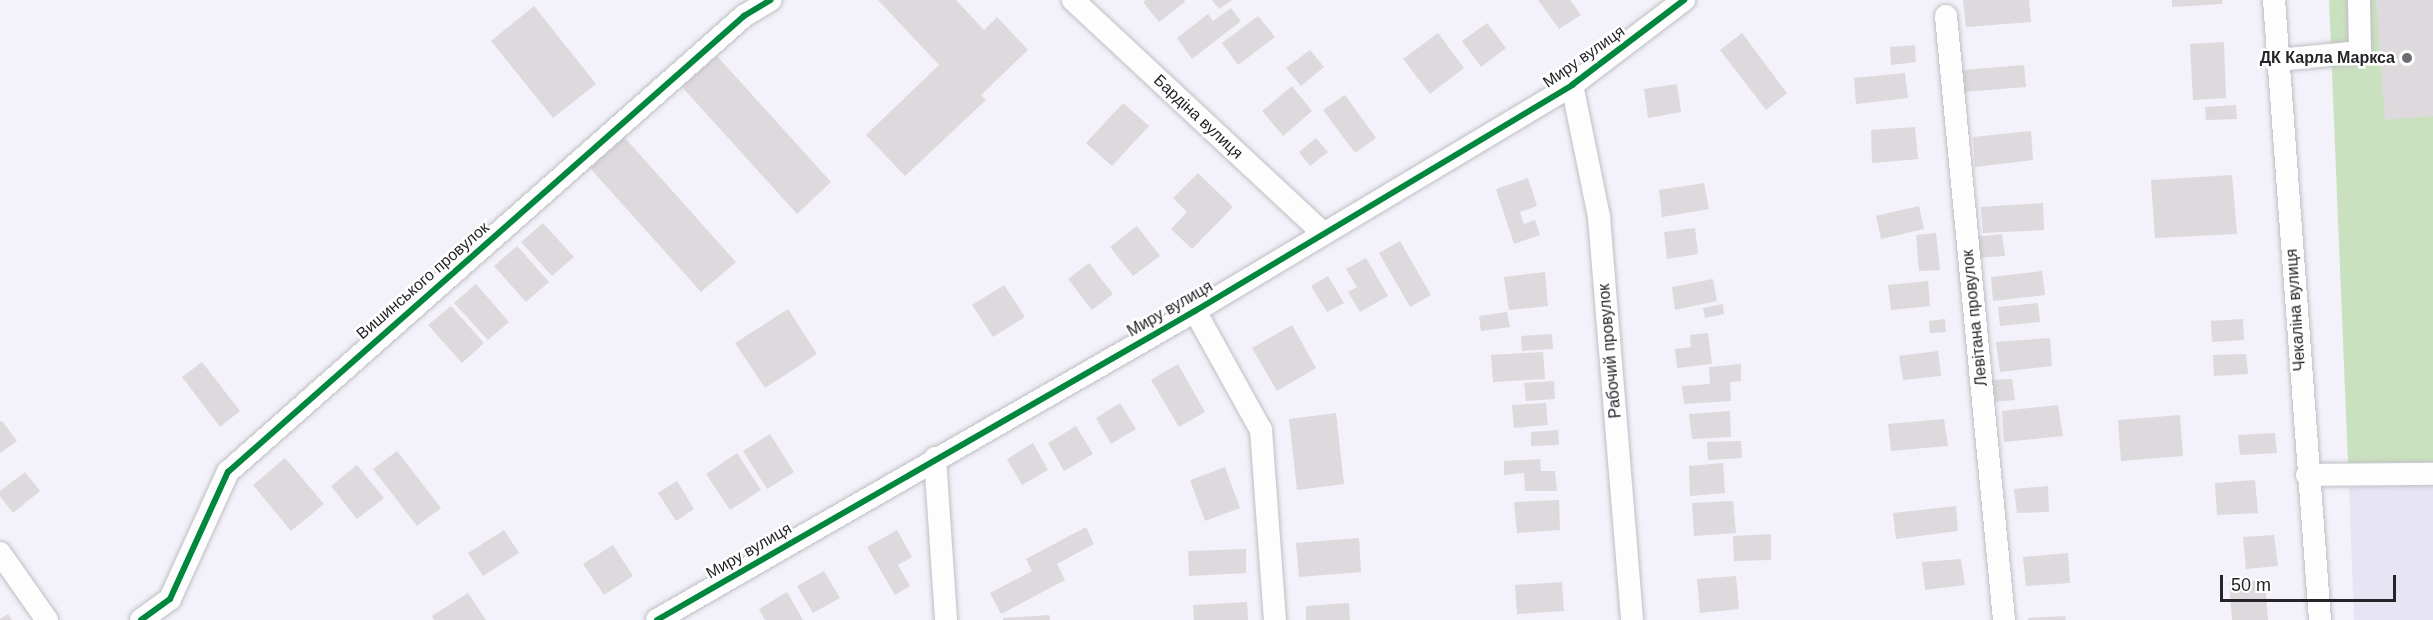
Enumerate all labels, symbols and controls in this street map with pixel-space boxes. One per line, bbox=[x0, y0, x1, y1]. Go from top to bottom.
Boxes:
street label: Миру вулиця bbox=[1539, 22, 1629, 92]
place label: ДК Карла Маркса bbox=[2260, 48, 2395, 68]
marker: ДК Карла Маркса bbox=[2400, 51, 2414, 65]
street label: Бардіна вулиця bbox=[1149, 71, 1247, 163]
street label: Вишинського провулок bbox=[353, 218, 493, 344]
street label: Чекаліна вулиця bbox=[2282, 248, 2310, 372]
street label: Левітана провулок bbox=[1958, 249, 1992, 387]
street label: Миру вулиця bbox=[1124, 277, 1216, 341]
street label: Рабочий провулок bbox=[1595, 283, 1625, 419]
street label: Миру вулиця bbox=[703, 519, 795, 583]
scale bar bbox=[2223, 563, 2398, 601]
text: 50 m bbox=[2231, 575, 2271, 595]

